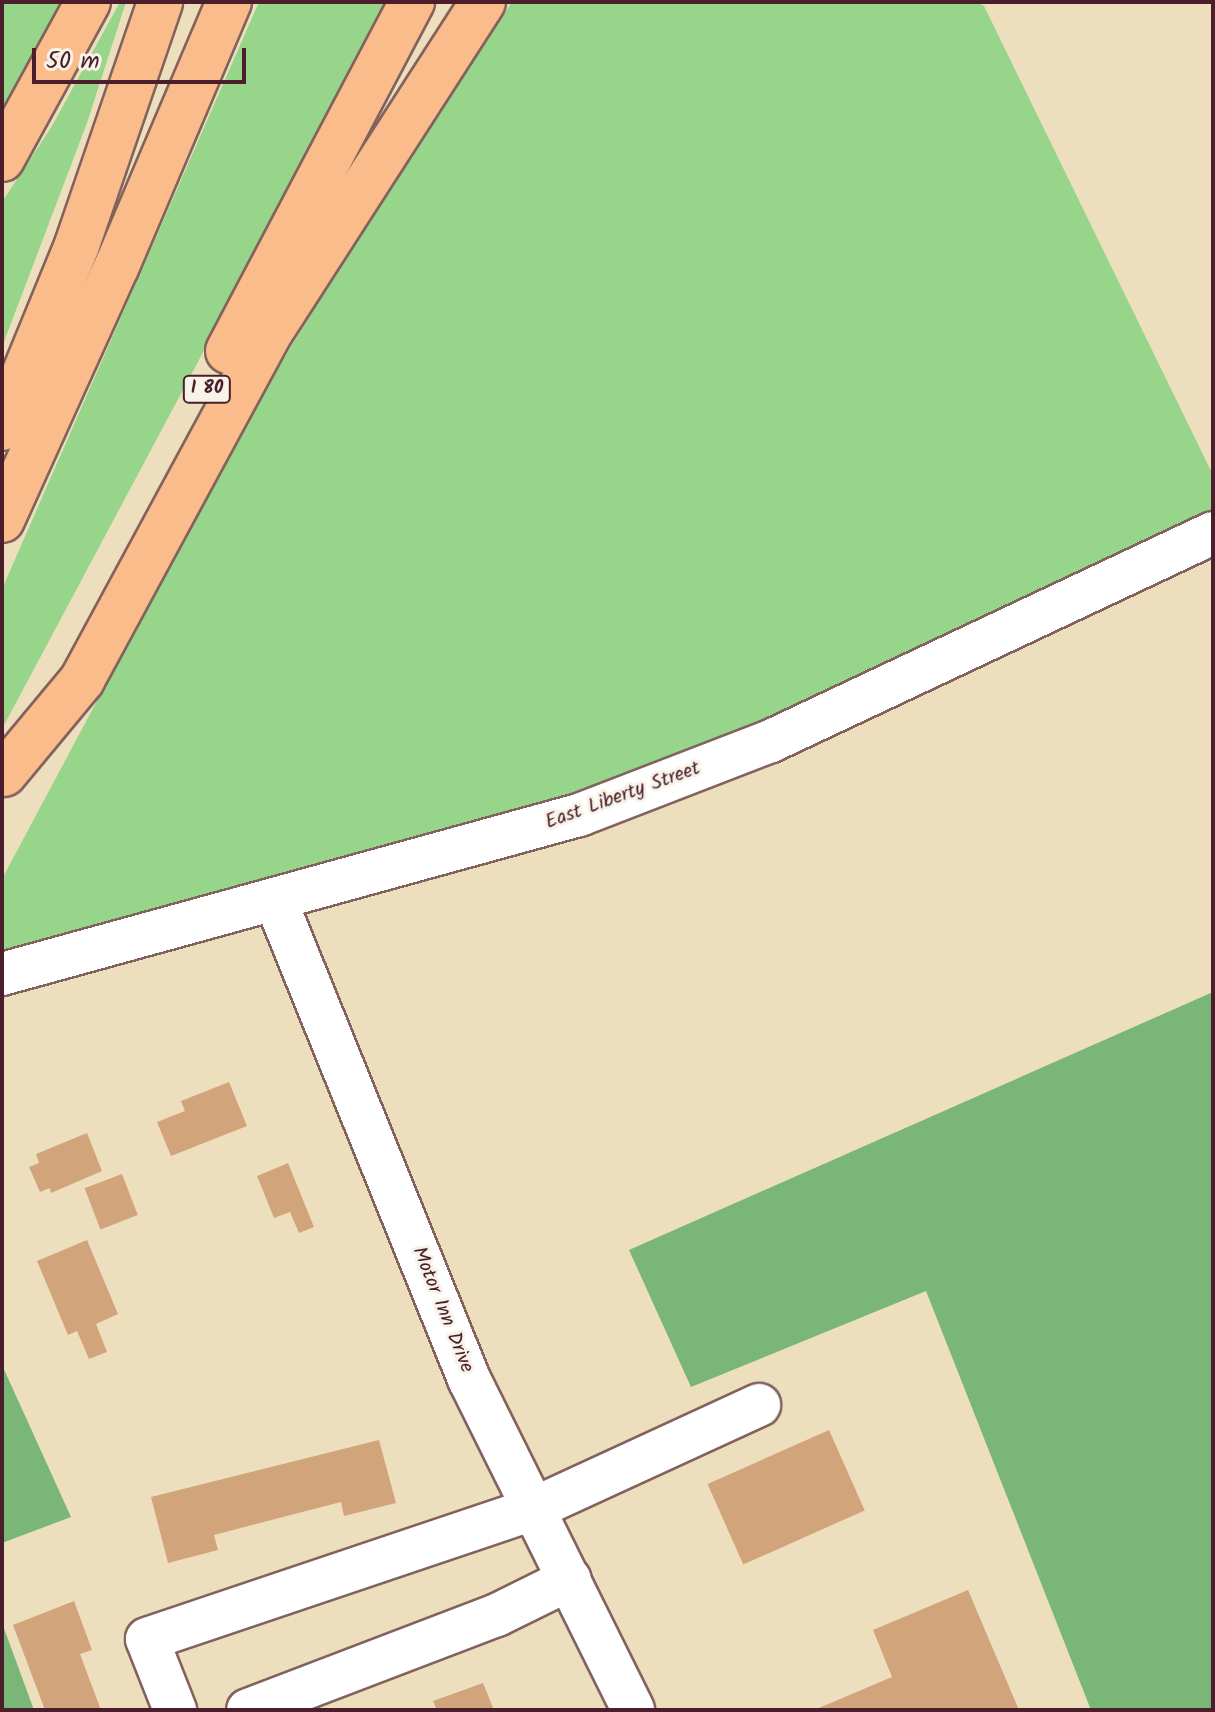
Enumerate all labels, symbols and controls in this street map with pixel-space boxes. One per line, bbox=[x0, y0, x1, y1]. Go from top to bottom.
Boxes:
scale bar bbox=[36, 32, 250, 82]
text: 50 m bbox=[46, 42, 100, 81]
road number: I 80 bbox=[181, 375, 233, 403]
street label: East Liberty Street bbox=[542, 757, 704, 835]
street label: Motor Inn Drive bbox=[406, 1244, 478, 1376]

